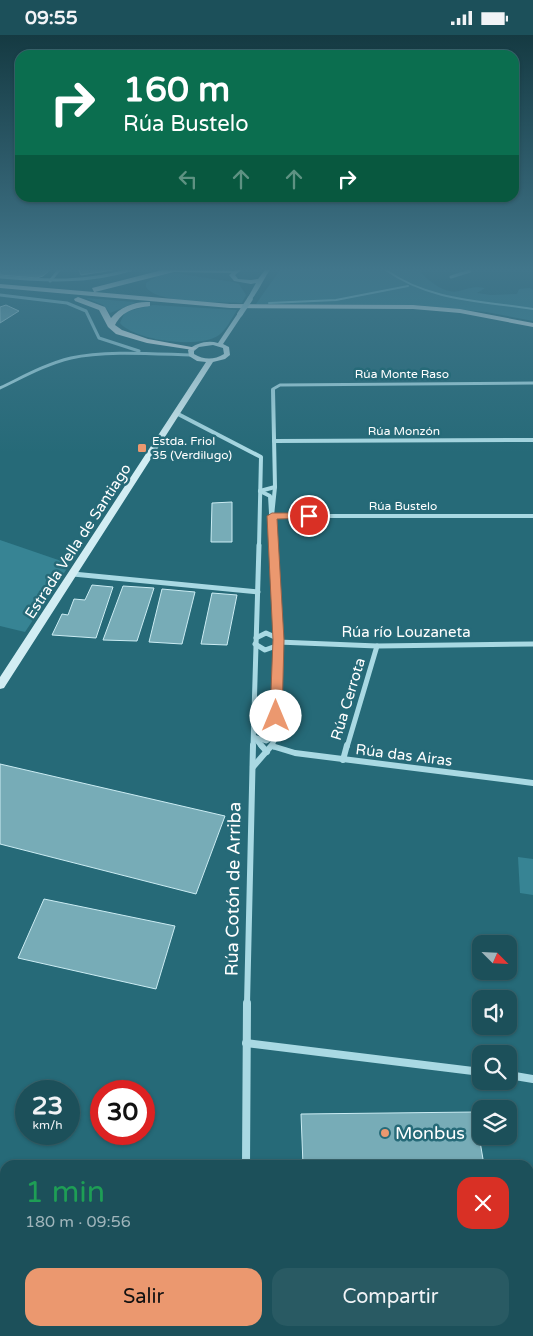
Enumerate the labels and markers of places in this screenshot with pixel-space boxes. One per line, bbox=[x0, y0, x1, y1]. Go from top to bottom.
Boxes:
place label: Estda. Friol 35 (Verdilugo) bbox=[152, 434, 232, 462]
marker: Estda. Friol 35 (Verdilugo) bbox=[136, 442, 148, 454]
pin bbox=[288, 495, 330, 537]
place label: Monbus bbox=[395, 1122, 465, 1144]
marker: Monbus bbox=[379, 1127, 391, 1139]

